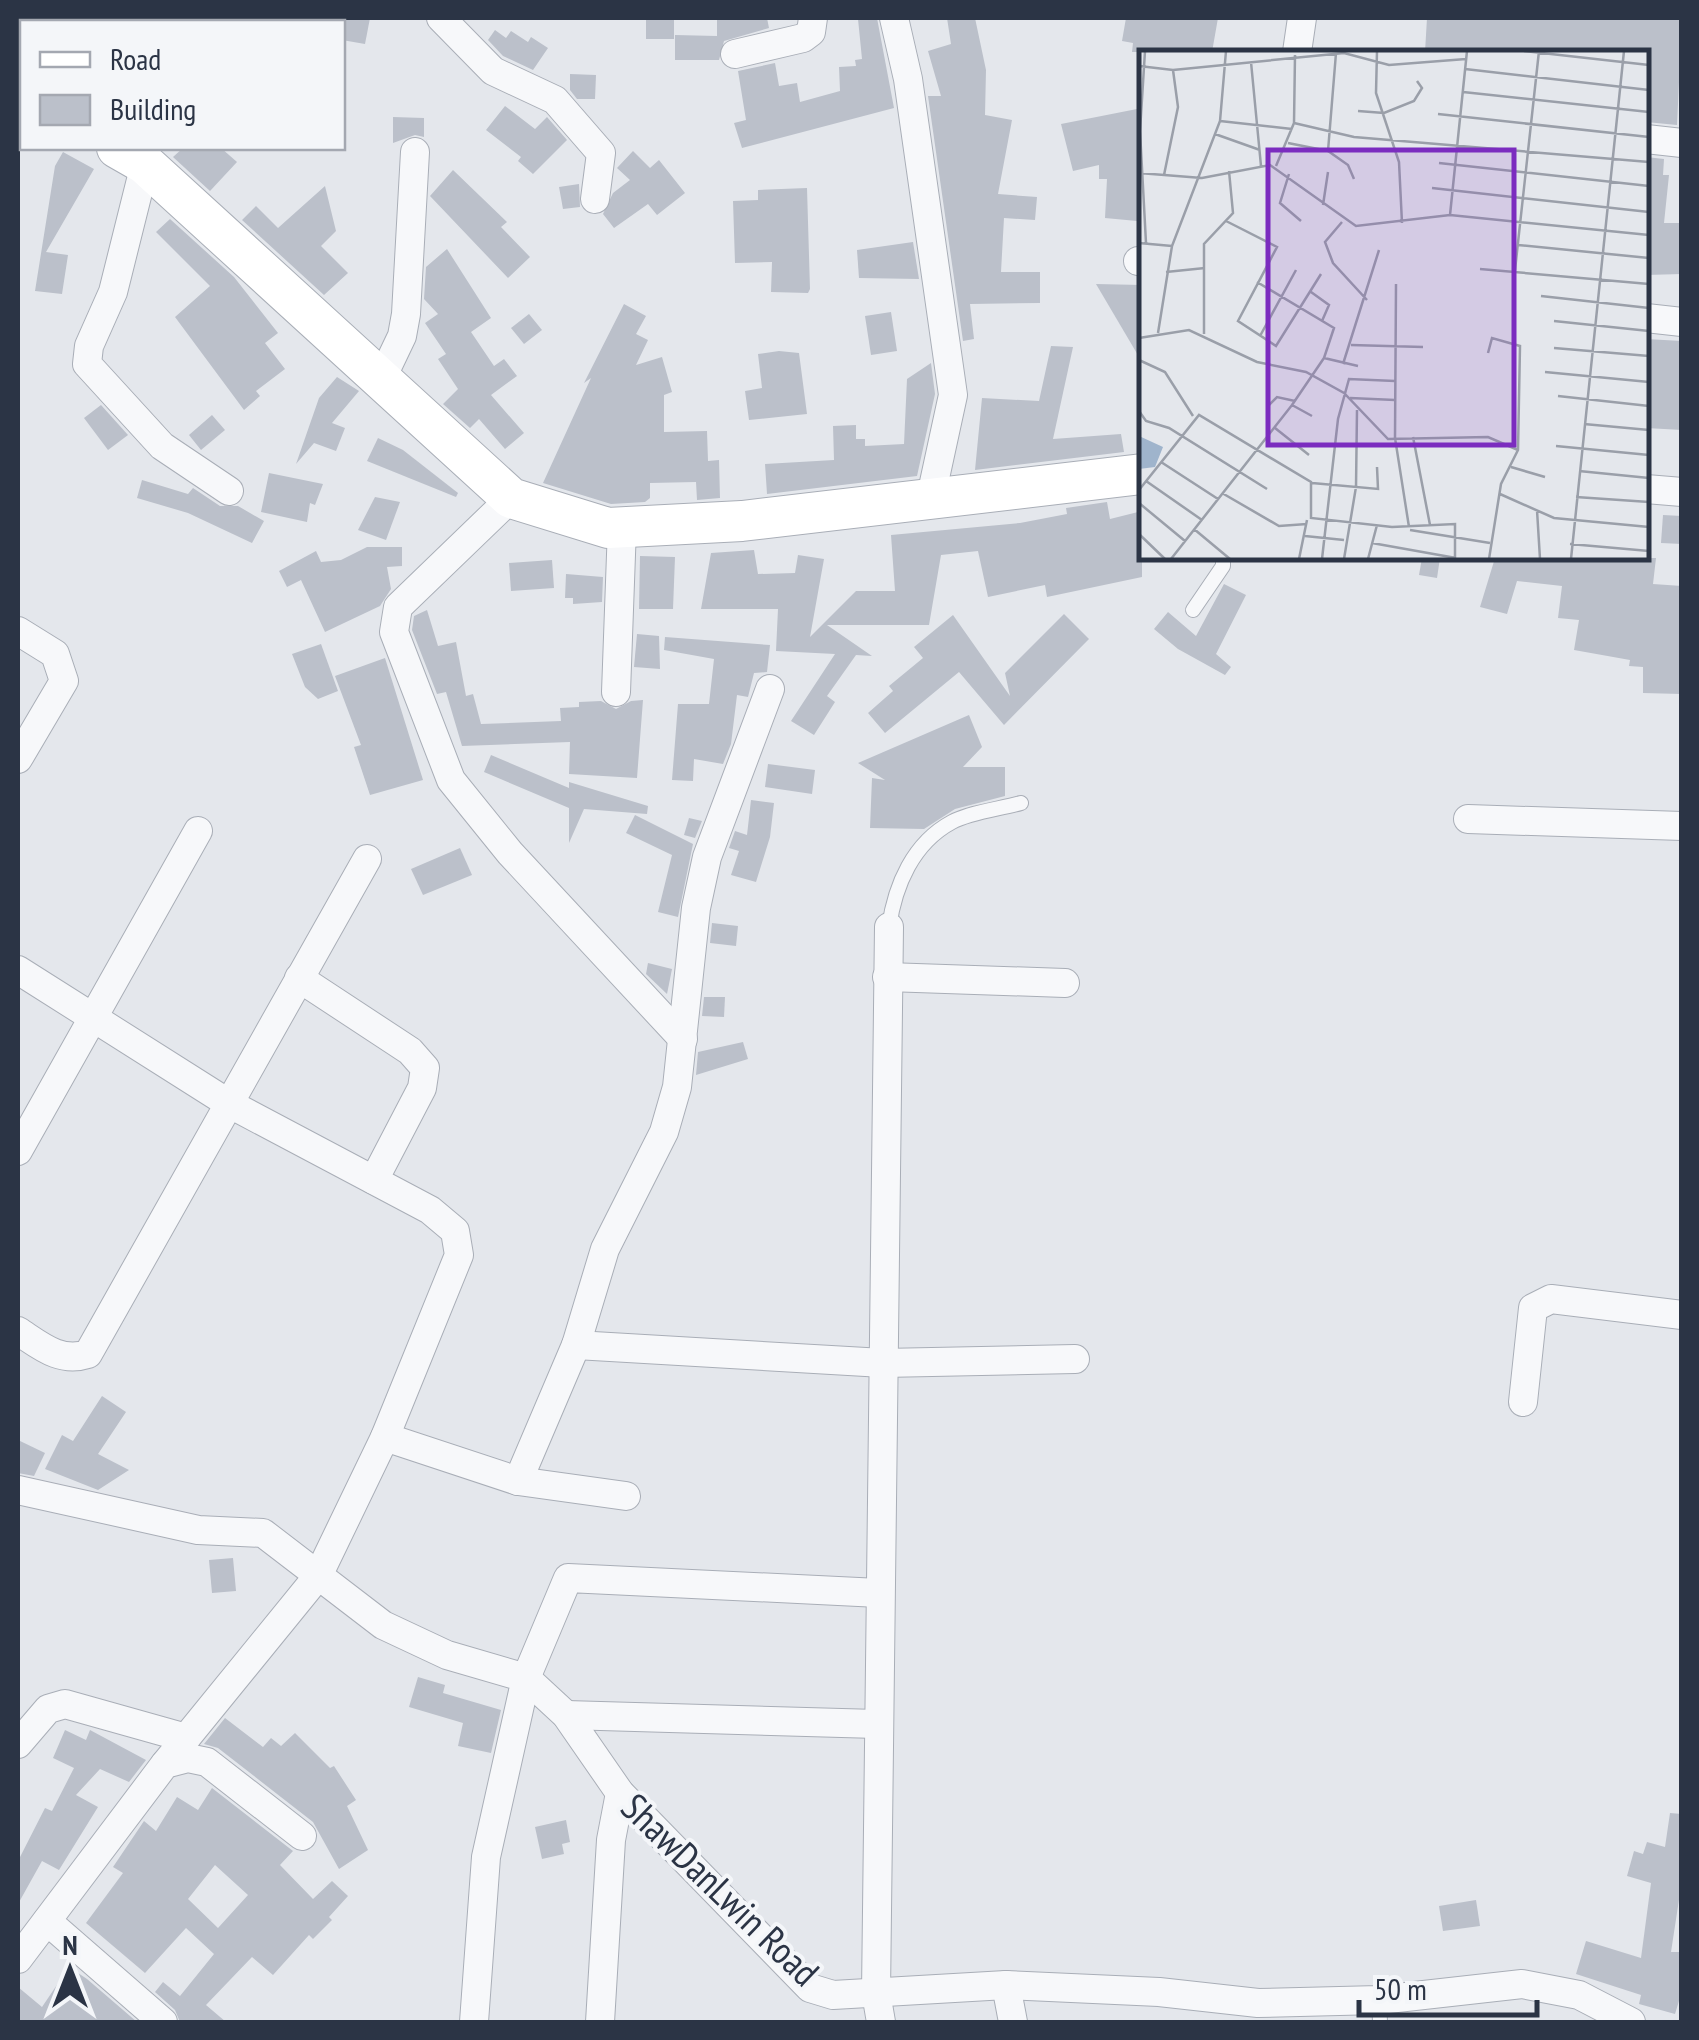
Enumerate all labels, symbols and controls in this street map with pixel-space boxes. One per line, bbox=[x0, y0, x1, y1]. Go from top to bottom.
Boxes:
legend bbox=[20, 20, 345, 150]
text: Road bbox=[110, 39, 161, 78]
inset map bbox=[1139, 50, 1649, 560]
text: Building bbox=[110, 89, 196, 128]
street label: ShawDanLwin Road bbox=[612, 1782, 830, 1996]
north arrow bbox=[20, 1920, 120, 2020]
text: N bbox=[62, 1926, 78, 1963]
scale bar bbox=[1359, 1955, 1536, 2017]
text: 50 m bbox=[1374, 1969, 1427, 2008]

